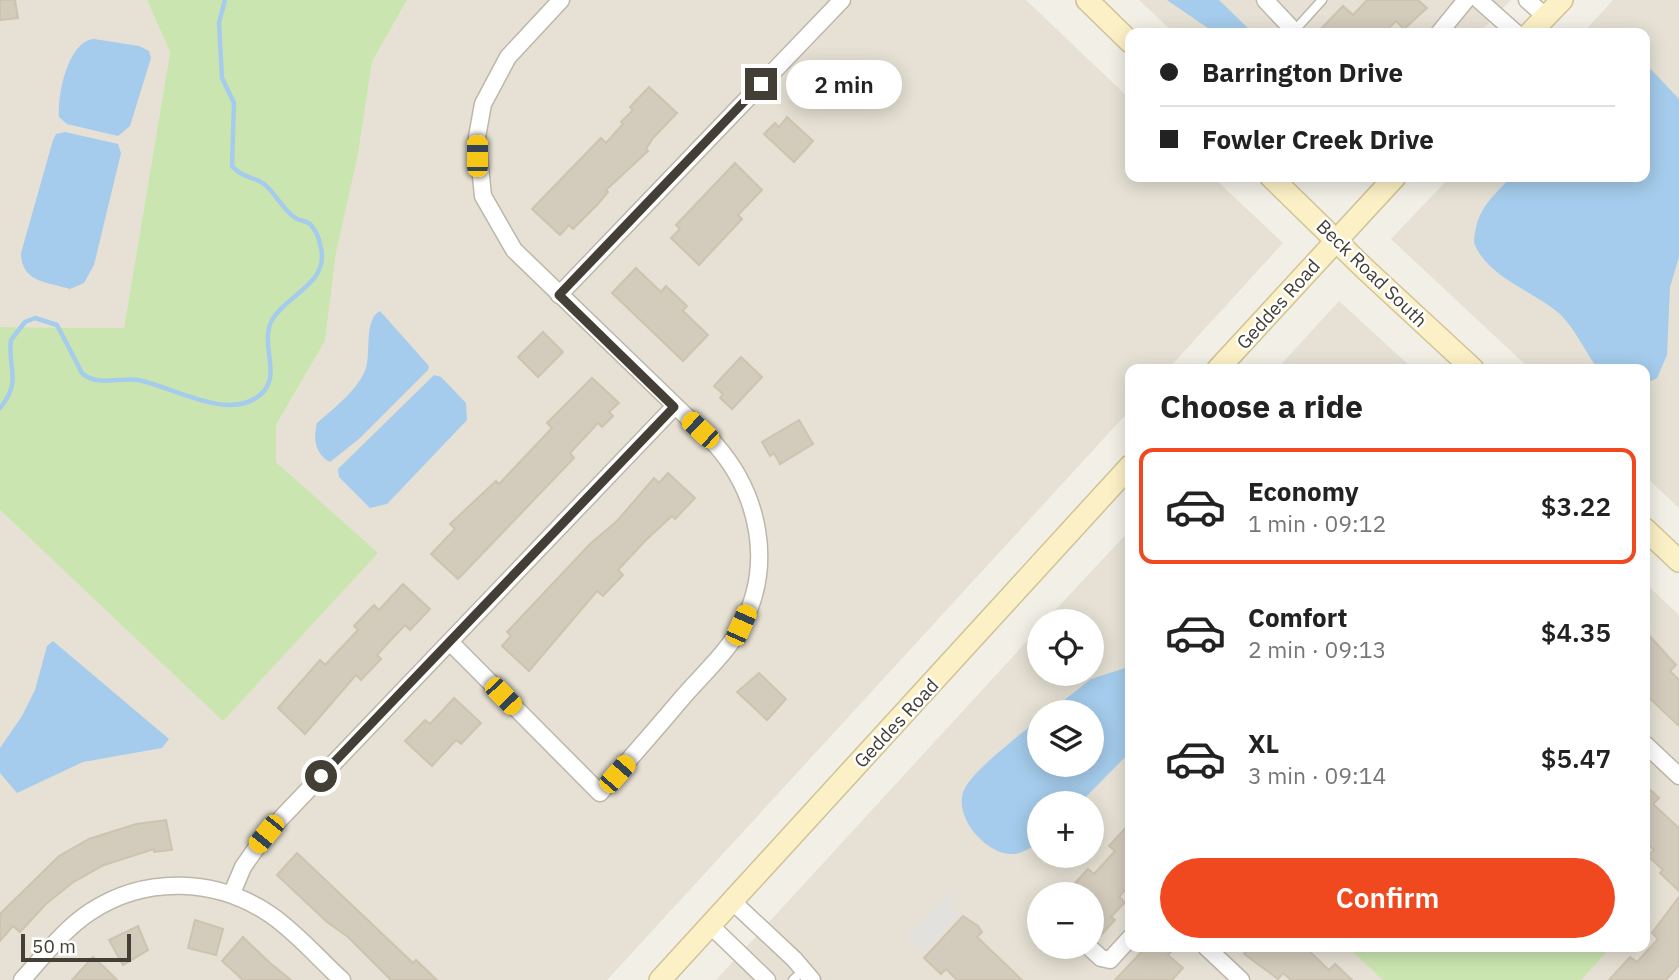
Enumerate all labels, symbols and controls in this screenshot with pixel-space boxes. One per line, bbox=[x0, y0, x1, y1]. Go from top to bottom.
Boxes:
text: Barrington Drive bbox=[1202, 55, 1403, 89]
callout: 2 min bbox=[786, 60, 901, 108]
route end bbox=[745, 68, 777, 100]
text: 2 min bbox=[814, 69, 874, 99]
text: Fowler Creek Drive bbox=[1202, 122, 1434, 156]
car bbox=[467, 135, 488, 177]
street label: Beck Road South bbox=[1312, 214, 1432, 332]
street label: Geddes Road bbox=[1231, 254, 1325, 354]
text: Choose a ride bbox=[1160, 385, 1363, 427]
car bbox=[678, 408, 723, 452]
text: Economy bbox=[1248, 474, 1359, 508]
icon: car bbox=[1164, 475, 1227, 538]
text: $3.22 bbox=[1541, 489, 1611, 523]
text: 1 min · 09:12 bbox=[1248, 508, 1386, 538]
text: Comfort bbox=[1248, 600, 1347, 634]
icon: car bbox=[1164, 601, 1227, 664]
car bbox=[723, 602, 760, 648]
map controls bbox=[1027, 609, 1104, 959]
button: locate bbox=[1027, 609, 1104, 686]
text: $4.35 bbox=[1541, 615, 1611, 649]
text: 2 min · 09:13 bbox=[1248, 634, 1386, 664]
street label: Geddes Road bbox=[849, 673, 943, 773]
car bbox=[481, 674, 526, 718]
button: layers bbox=[1027, 700, 1104, 777]
text: XL bbox=[1248, 726, 1279, 760]
icon: car bbox=[1164, 727, 1227, 790]
text: $5.47 bbox=[1541, 741, 1611, 775]
car bbox=[596, 751, 639, 797]
route start bbox=[305, 760, 337, 792]
text: 3 min · 09:14 bbox=[1248, 760, 1386, 790]
button: + bbox=[1027, 791, 1104, 868]
car bbox=[245, 811, 288, 857]
button: Confirm bbox=[1160, 858, 1615, 938]
button: − bbox=[1027, 882, 1104, 959]
scale bar bbox=[21, 931, 131, 963]
text: 50 m bbox=[32, 934, 76, 958]

